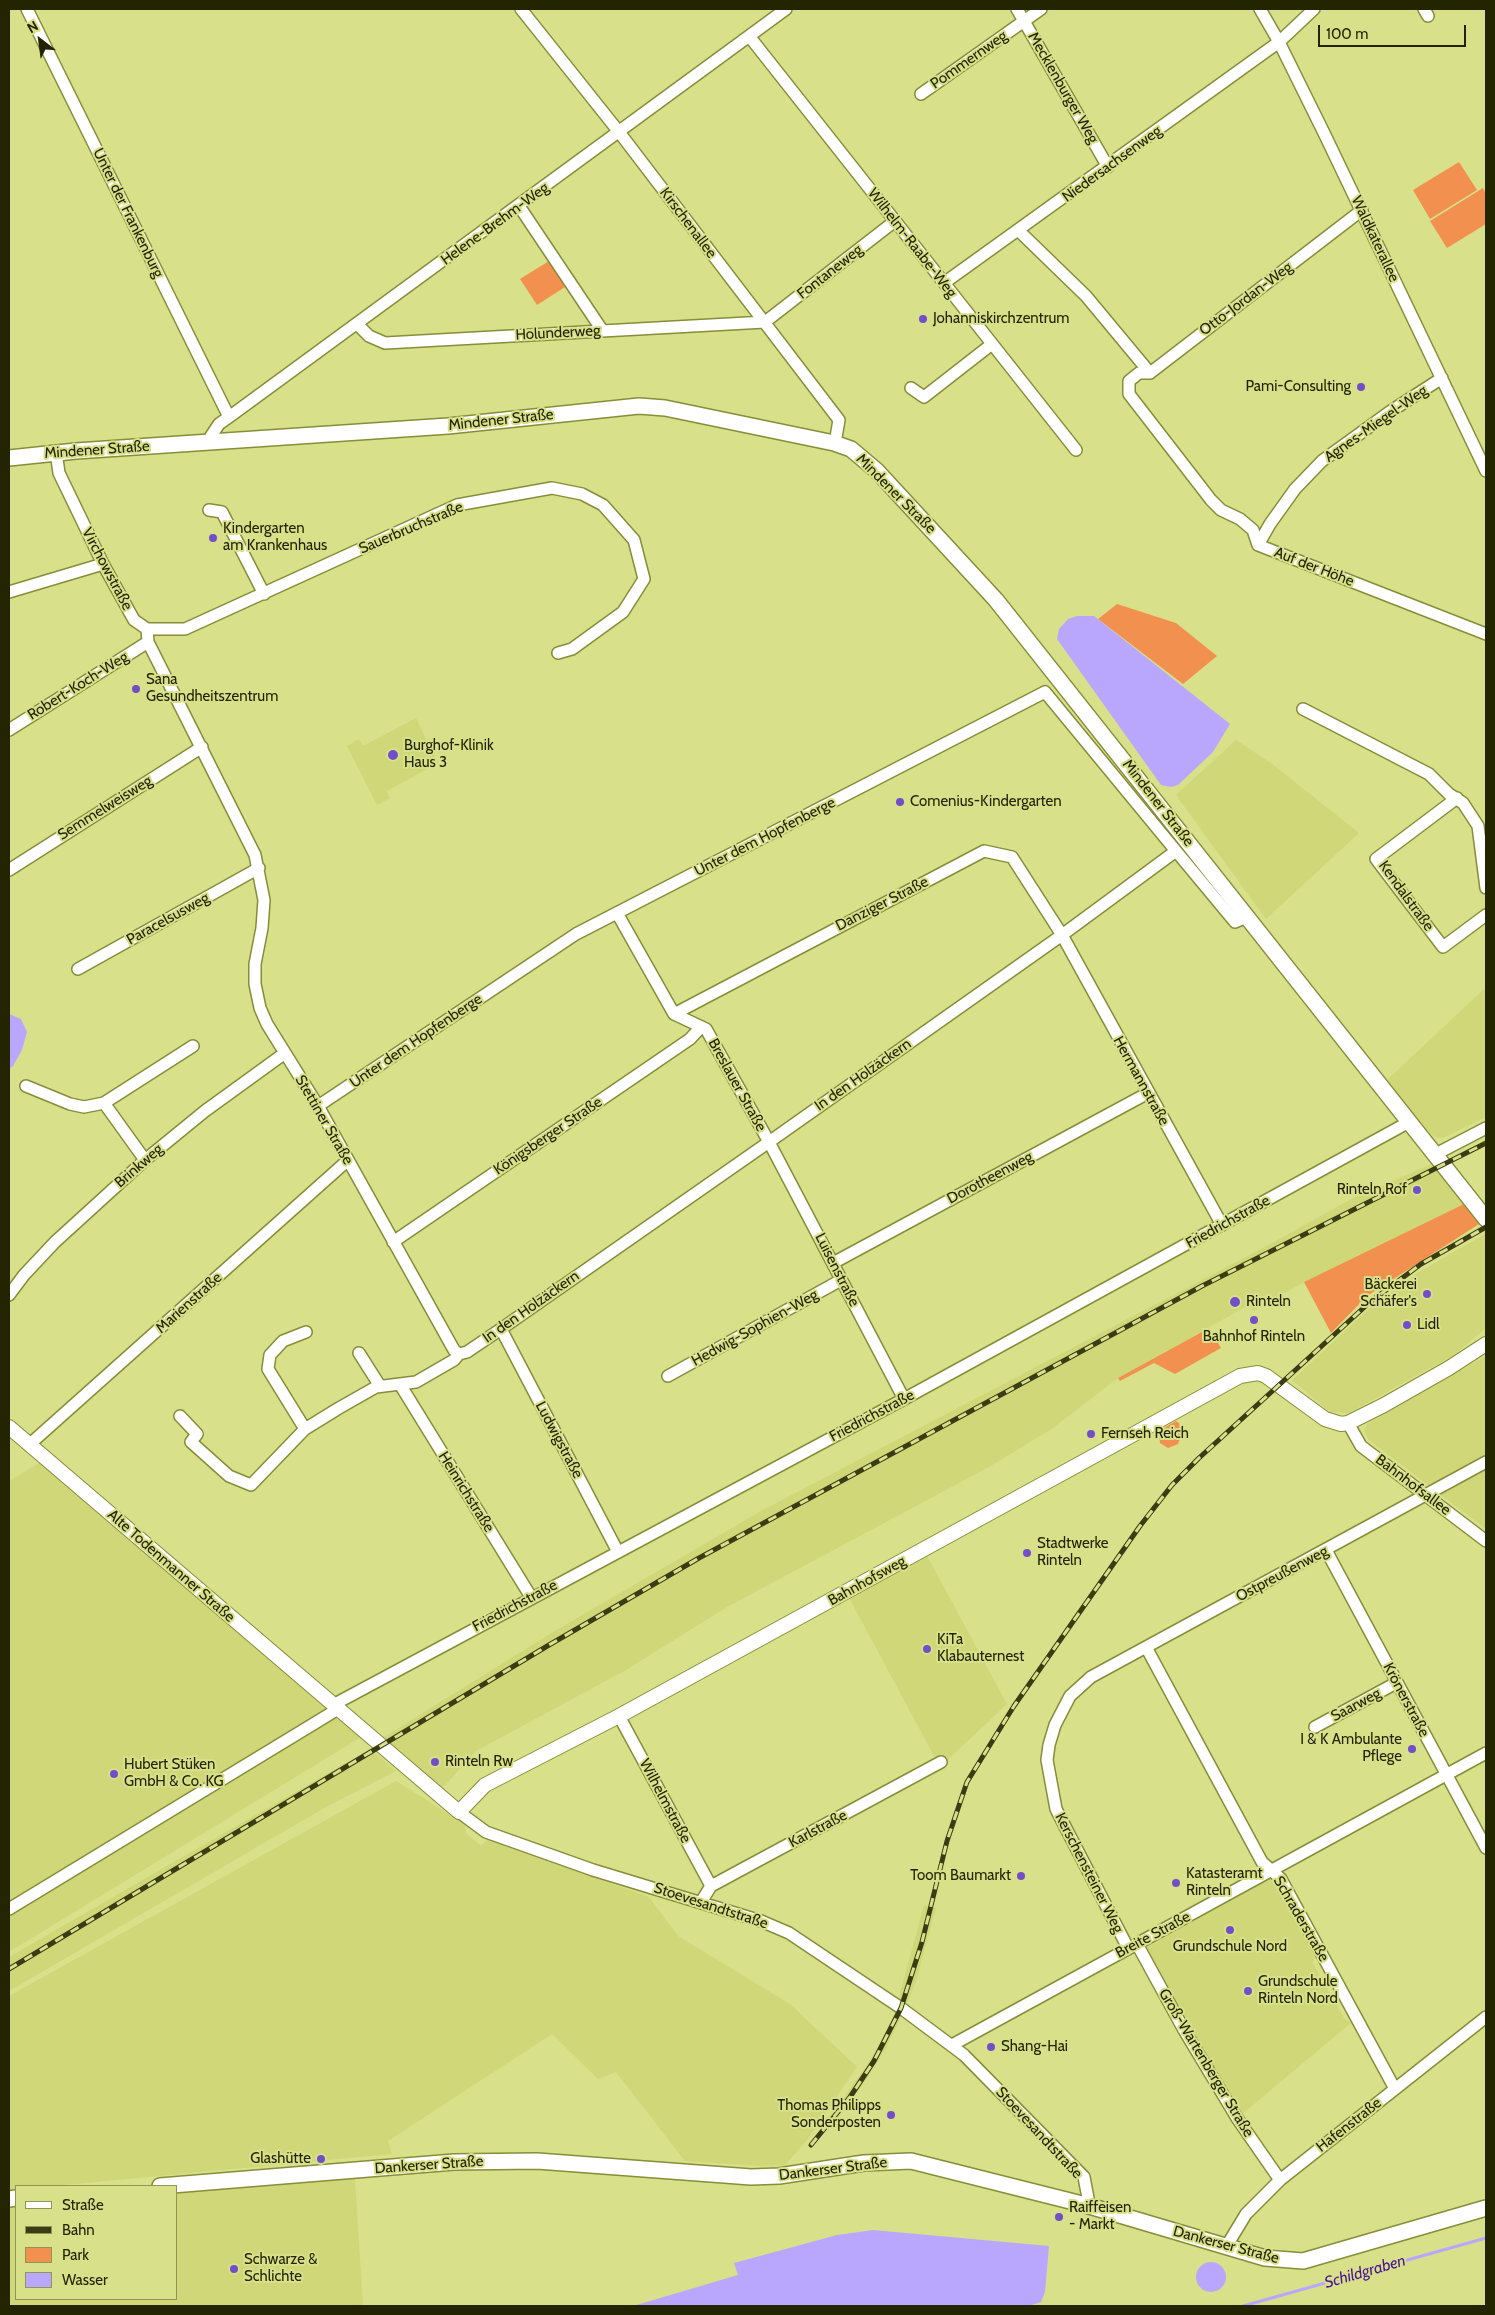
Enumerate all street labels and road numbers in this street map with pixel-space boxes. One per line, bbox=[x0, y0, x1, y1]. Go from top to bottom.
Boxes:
street label: Pommernweg bbox=[927, 27, 1011, 93]
street label: Mecklenburger Weg bbox=[1024, 29, 1102, 147]
street label: Niedersachsenweg bbox=[1059, 122, 1165, 206]
street label: Unter der Frankenburg bbox=[89, 145, 167, 281]
street label: Helene-Brehm-Weg bbox=[438, 179, 552, 269]
street label: Kirschenallee bbox=[656, 184, 720, 262]
street label: Wilhelm-Raabe-Weg bbox=[864, 185, 960, 301]
street label: Waldkaterallee bbox=[1347, 193, 1403, 285]
street label: Fontaneweg bbox=[794, 241, 866, 303]
street label: Otto-Jordan-Weg bbox=[1196, 258, 1296, 340]
street label: Holunderweg bbox=[515, 322, 601, 344]
street label: Agnes-Miegel-Weg bbox=[1321, 382, 1431, 466]
street label: Mindener Straße bbox=[448, 406, 554, 434]
street label: Mindener Straße bbox=[44, 437, 150, 463]
street label: Mindener Straße bbox=[852, 450, 940, 538]
street label: Sauerbruchstraße bbox=[356, 498, 466, 558]
street label: Virchowstraße bbox=[78, 525, 136, 613]
street label: Auf der Höhe bbox=[1272, 544, 1356, 590]
street label: Robert-Koch-Weg bbox=[24, 648, 132, 724]
street label: Mindener Straße bbox=[1118, 756, 1198, 850]
street label: Semmelweisweg bbox=[55, 772, 155, 844]
street label: Unter dem Hopfenberge bbox=[692, 794, 838, 880]
street label: Kendalstraße bbox=[1374, 857, 1438, 935]
street label: Danziger Straße bbox=[833, 873, 931, 935]
street label: Paracelsusweg bbox=[124, 889, 212, 949]
street label: Unter dem Hopfenberge bbox=[346, 990, 486, 1092]
street label: Hermannstraße bbox=[1109, 1033, 1173, 1129]
street label: Breslauer Straße bbox=[704, 1035, 770, 1135]
street label: In den Holzäckern bbox=[811, 1035, 915, 1115]
street label: Stettiner Straße bbox=[291, 1072, 357, 1168]
street label: Königsberger Straße bbox=[490, 1093, 606, 1179]
street label: Brinkweg bbox=[111, 1140, 167, 1192]
street label: Dorotheenweg bbox=[944, 1148, 1036, 1208]
street label: Friedrichstraße bbox=[1183, 1192, 1273, 1252]
street label: Luisenstraße bbox=[811, 1230, 863, 1310]
street label: In den Holzäckern bbox=[479, 1267, 583, 1347]
street label: Marienstraße bbox=[152, 1269, 226, 1337]
street label: Hedwig-Sophien-Weg bbox=[689, 1286, 821, 1370]
street label: Friedrichstraße bbox=[827, 1386, 917, 1446]
street label: Ludwigstraße bbox=[531, 1398, 587, 1482]
street label: Heinrichstraße bbox=[434, 1448, 498, 1536]
street label: Bahnhofsallee bbox=[1372, 1451, 1454, 1519]
street label: Alte Todenmanner Straße bbox=[104, 1506, 238, 1626]
street label: Ostpreußenweg bbox=[1233, 1542, 1331, 1606]
street label: Bahnhofsweg bbox=[825, 1552, 909, 1610]
street label: Friedrichstraße bbox=[470, 1576, 560, 1636]
street label: Krönerstraße bbox=[1379, 1660, 1433, 1740]
street label: Saarweg bbox=[1328, 1684, 1384, 1726]
street label: Wilhelmstraße bbox=[635, 1756, 695, 1846]
street label: Karlstraße bbox=[786, 1806, 850, 1852]
street label: Kerschensteiner Weg bbox=[1051, 1810, 1127, 1936]
street label: Schraderstraße bbox=[1269, 1873, 1333, 1965]
street label: Stoevesandtstraße bbox=[652, 1879, 770, 1933]
street label: Breite Straße bbox=[1113, 1908, 1193, 1962]
street label: Groß-Wartenberger Straße bbox=[1155, 1986, 1257, 2140]
street label: Stoevesandtstraße bbox=[992, 2083, 1086, 2183]
street label: Hafenstraße bbox=[1313, 2094, 1385, 2156]
street label: Dankerser Straße bbox=[374, 2152, 484, 2178]
street label: Dankerser Straße bbox=[778, 2153, 888, 2185]
street label: Dankerser Straße bbox=[1171, 2222, 1281, 2268]

